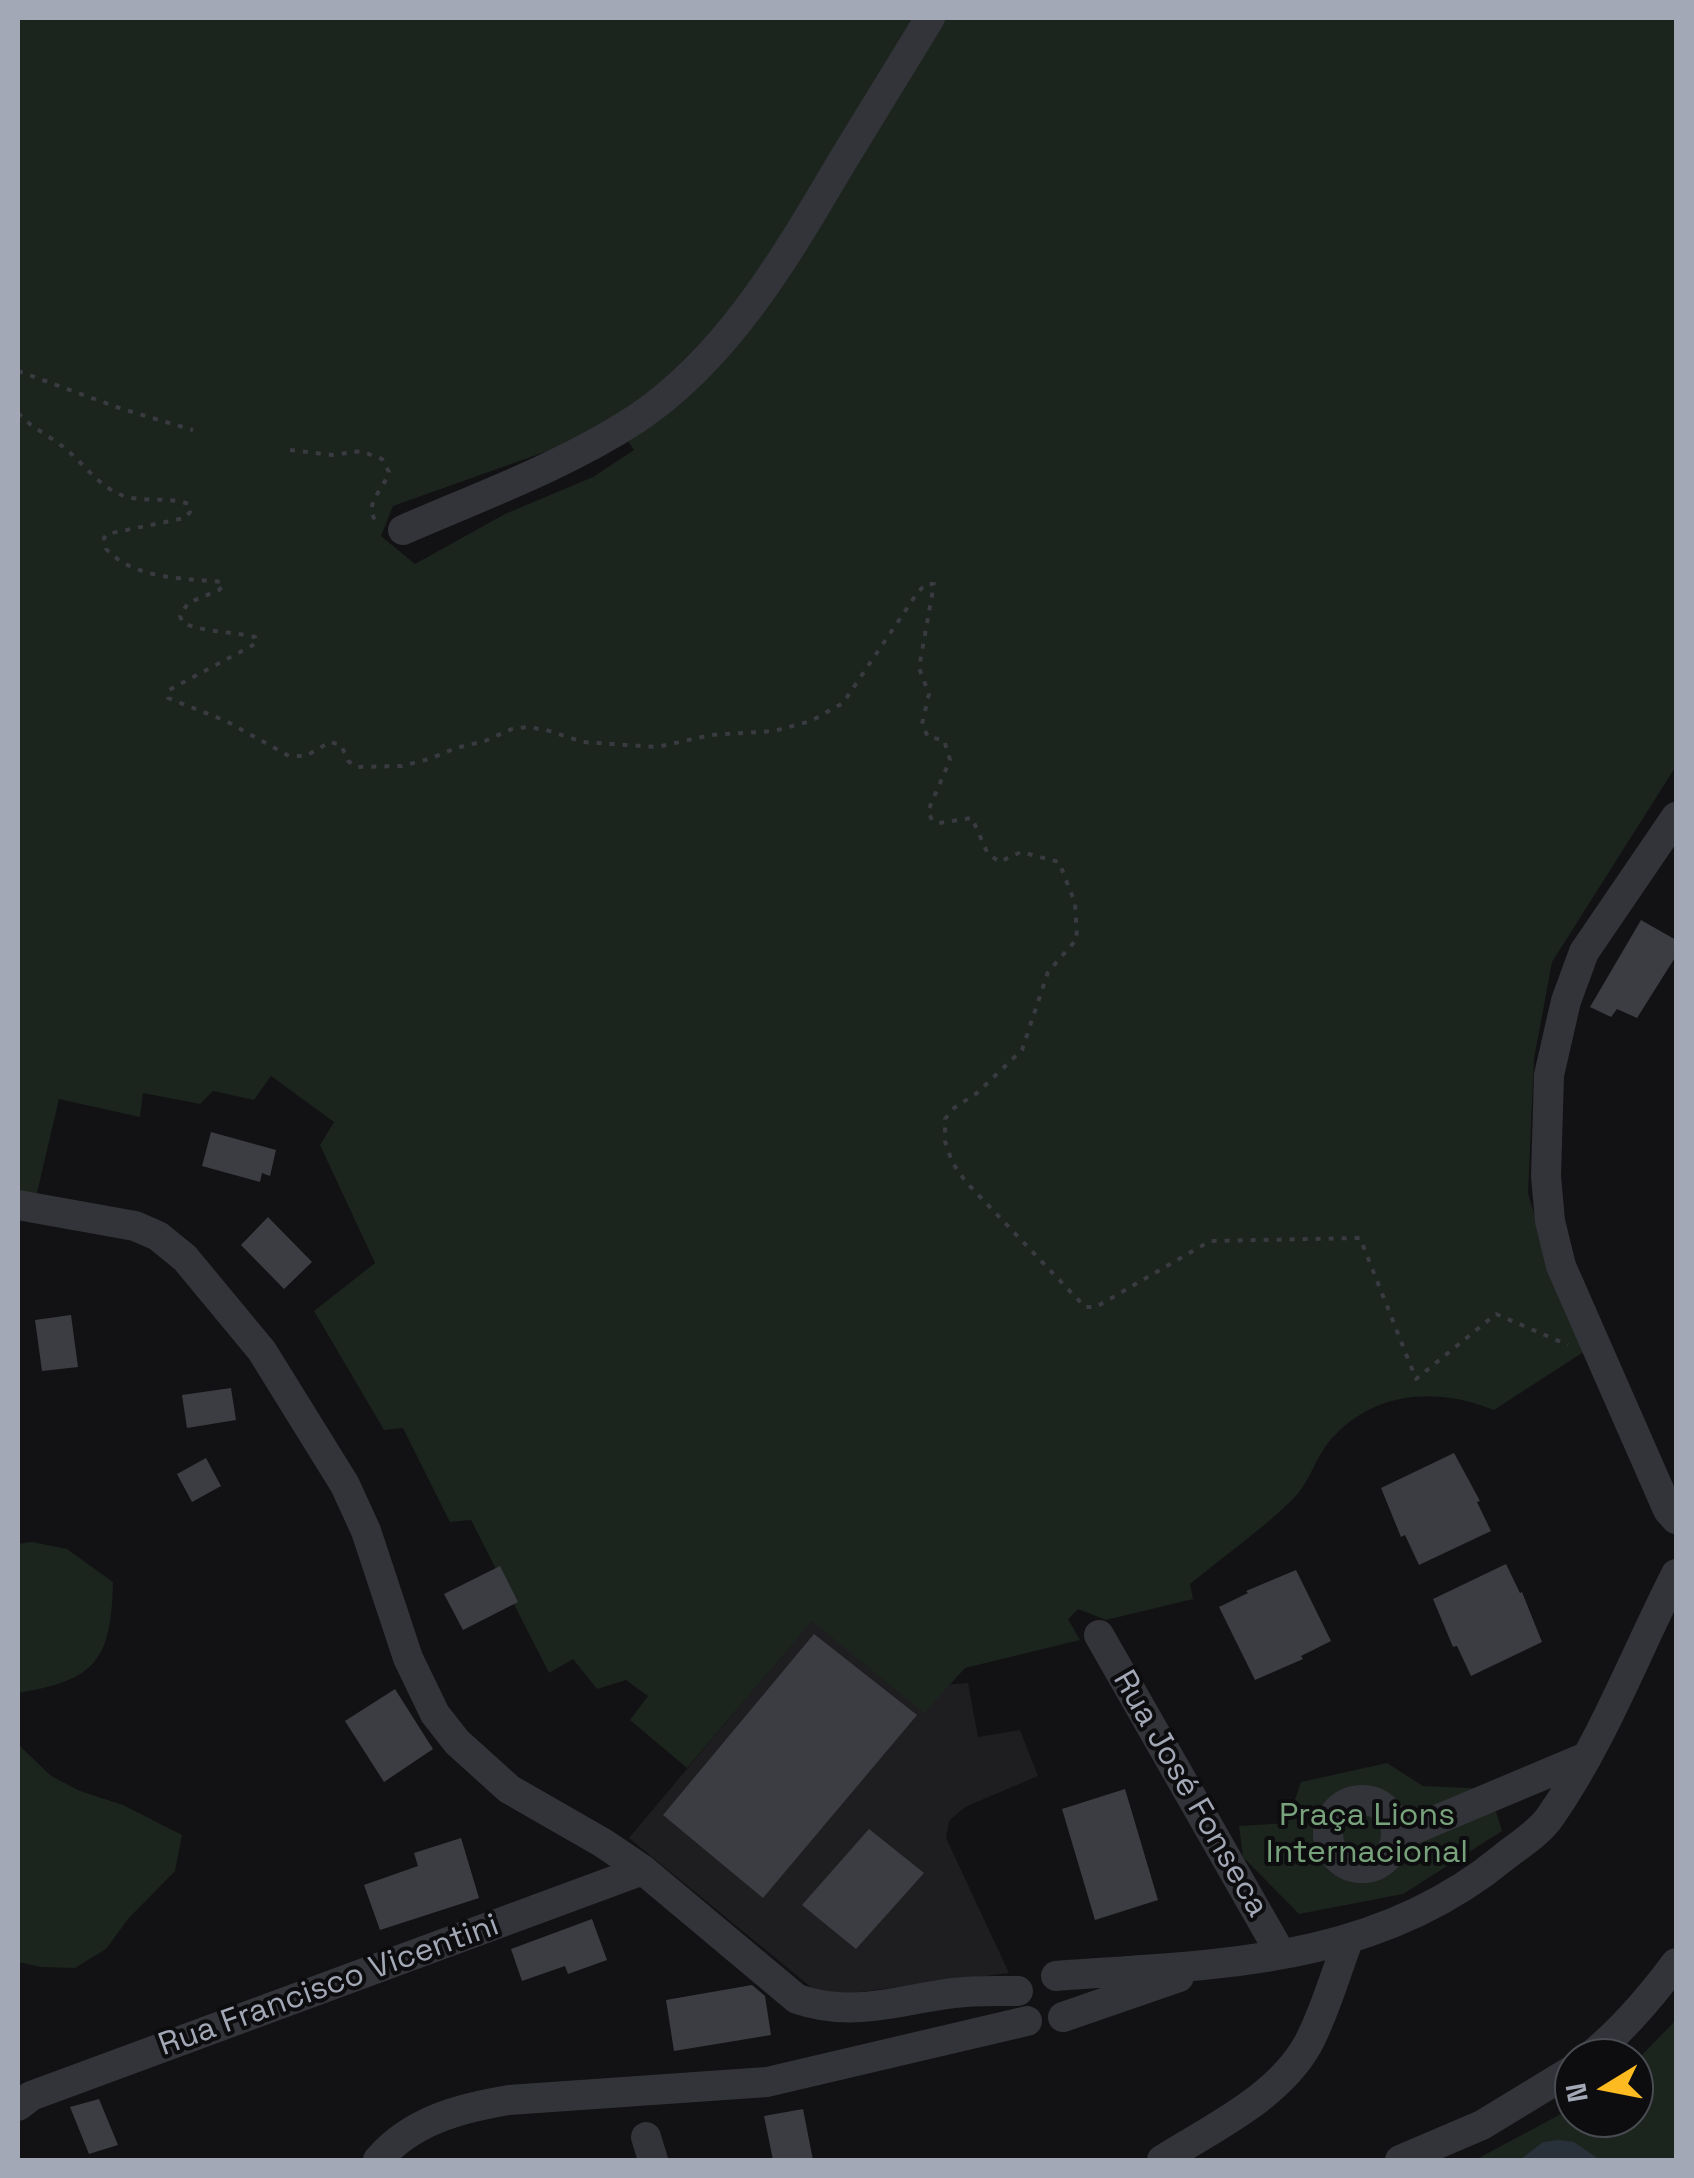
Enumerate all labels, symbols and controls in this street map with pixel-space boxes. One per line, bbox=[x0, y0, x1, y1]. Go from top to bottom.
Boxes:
street label: Rua José Fonseca bbox=[1104, 1664, 1276, 1924]
park label: Praça Lions Internacional bbox=[1266, 1797, 1468, 1872]
street label: Rua Francisco Vicentini bbox=[154, 1907, 504, 2065]
north arrow bbox=[1554, 2038, 1654, 2138]
text: N bbox=[1557, 2081, 1596, 2105]

